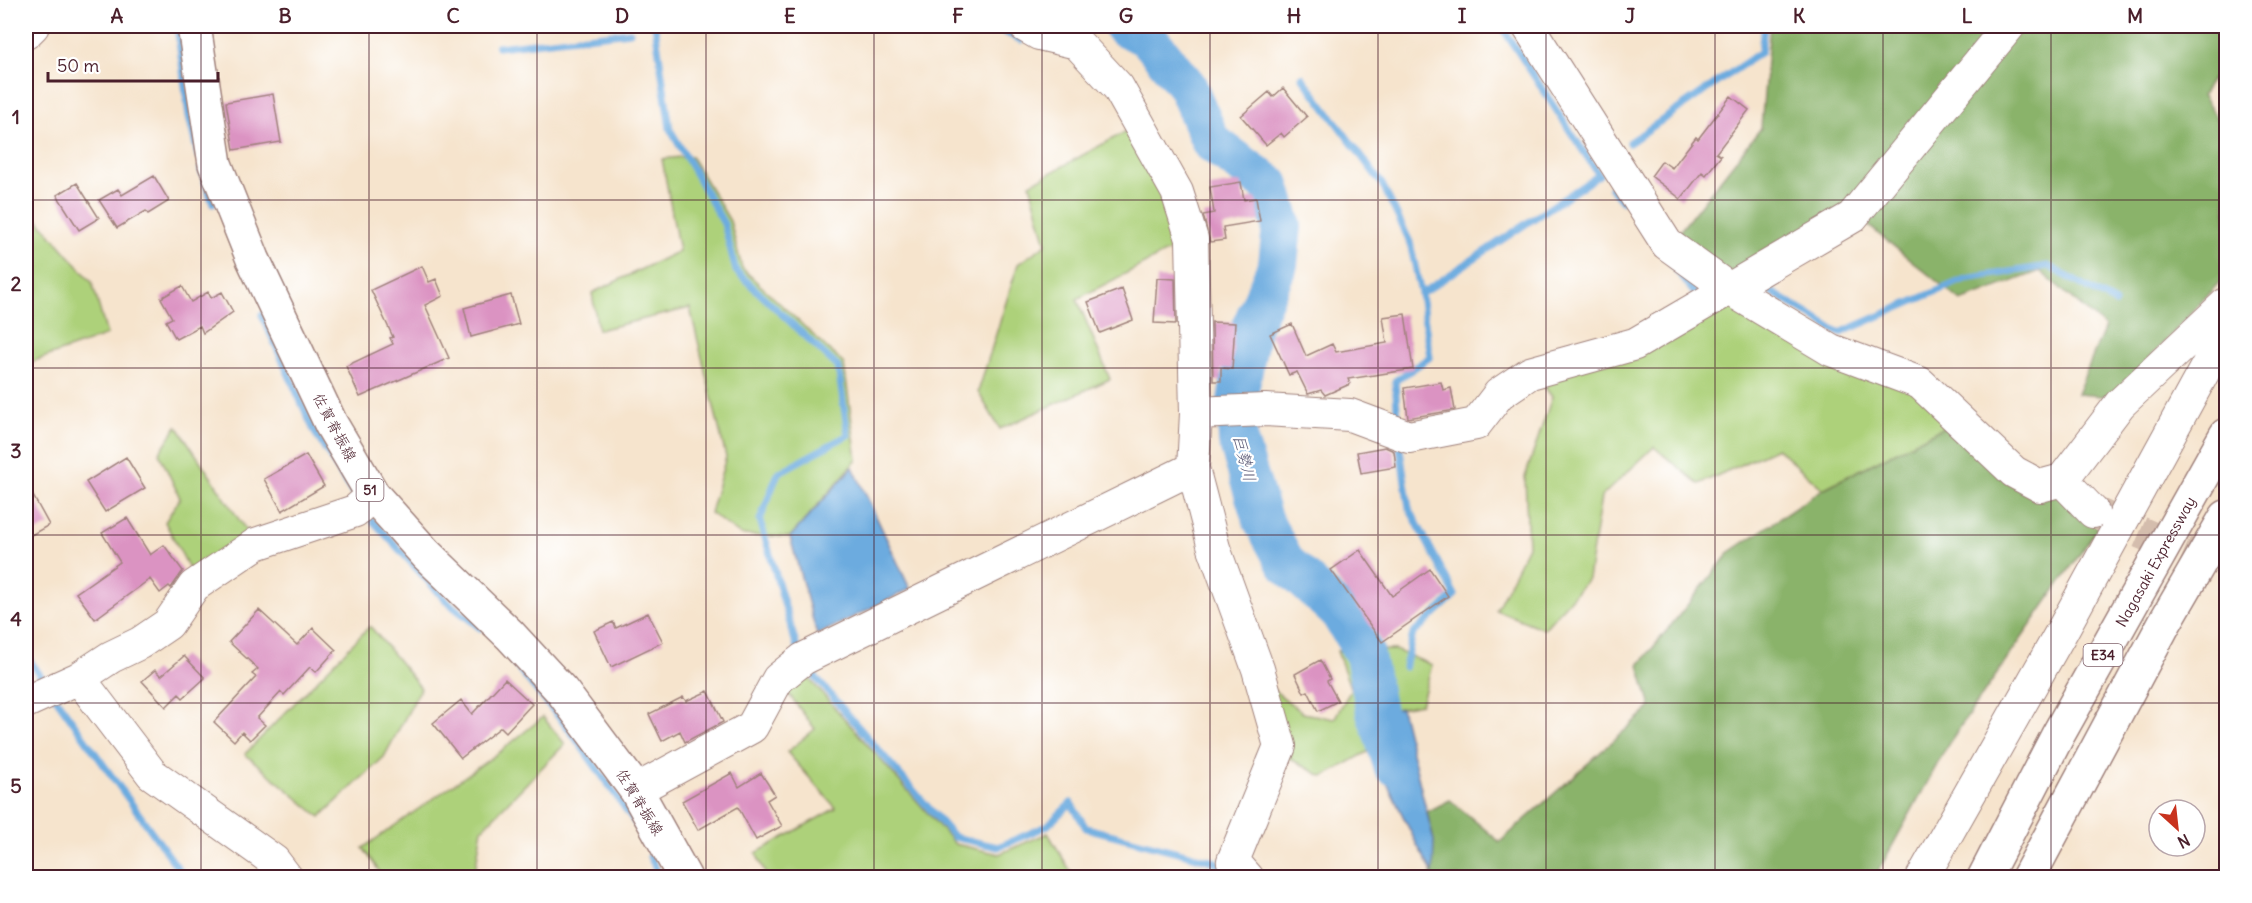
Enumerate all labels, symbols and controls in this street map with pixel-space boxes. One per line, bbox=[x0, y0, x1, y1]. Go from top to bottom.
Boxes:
text: A bbox=[111, 3, 124, 28]
text: B bbox=[278, 3, 292, 28]
text: C bbox=[446, 3, 460, 28]
text: D bbox=[615, 3, 629, 28]
text: E bbox=[784, 3, 796, 28]
text: F bbox=[952, 3, 964, 28]
text: G bbox=[1119, 3, 1133, 28]
text: H bbox=[1287, 3, 1301, 28]
text: I bbox=[1458, 3, 1467, 28]
text: J bbox=[1625, 3, 1636, 28]
text: K bbox=[1793, 3, 1806, 28]
text: L bbox=[1962, 3, 1973, 28]
text: M bbox=[2127, 3, 2143, 28]
scale bar bbox=[48, 45, 218, 83]
text: 50 m bbox=[57, 54, 99, 77]
text: 1 bbox=[12, 104, 20, 129]
text: 2 bbox=[11, 271, 22, 296]
street label: 佐賀脊振線 bbox=[309, 389, 361, 465]
water label: 巨勢川 bbox=[1229, 432, 1261, 484]
text: 3 bbox=[10, 438, 22, 463]
road number: 51 bbox=[356, 479, 384, 501]
street label: Nagasaki Expressway bbox=[2111, 493, 2199, 630]
text: 4 bbox=[10, 606, 22, 631]
road number: E34 bbox=[2084, 644, 2122, 666]
street label: 佐賀脊振線 bbox=[612, 765, 668, 839]
text: 5 bbox=[10, 773, 22, 798]
north arrow bbox=[2147, 798, 2207, 858]
text: N bbox=[2174, 830, 2193, 853]

